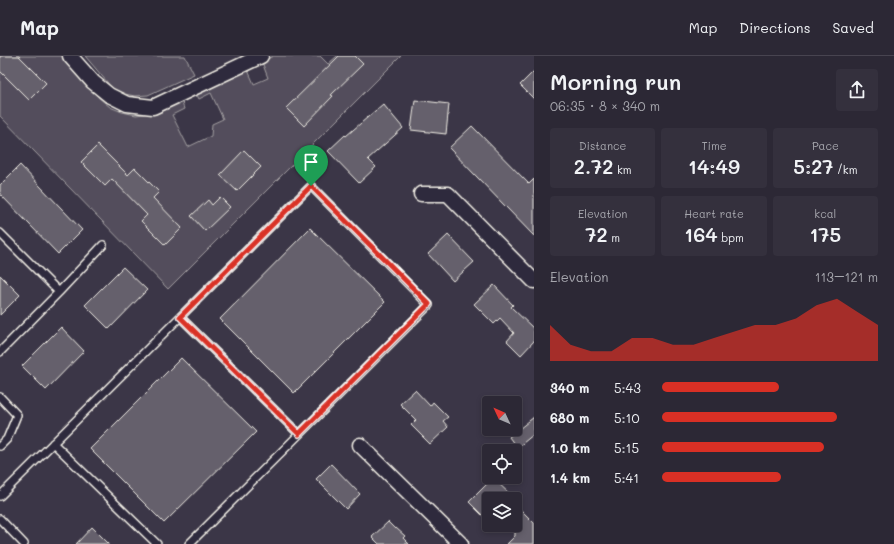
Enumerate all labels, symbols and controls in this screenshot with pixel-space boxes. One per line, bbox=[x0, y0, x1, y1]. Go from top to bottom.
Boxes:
text: Map bbox=[20, 15, 59, 40]
text: Map bbox=[689, 18, 717, 37]
text: Directions bbox=[739, 18, 810, 37]
text: Saved bbox=[832, 18, 874, 37]
text: Morning run bbox=[550, 67, 681, 96]
button: share bbox=[836, 69, 878, 111]
text: 06:35 · 8 × 340 m bbox=[550, 97, 660, 114]
text: Distance bbox=[579, 138, 626, 153]
text: Time bbox=[701, 138, 727, 153]
text: Pace bbox=[812, 138, 839, 153]
pin bbox=[294, 145, 328, 186]
icon: arrive bbox=[300, 151, 322, 173]
text: 2.72 bbox=[574, 153, 613, 179]
text: 14:49 bbox=[688, 153, 740, 179]
text: 5:27 bbox=[793, 153, 834, 179]
text: km bbox=[613, 162, 632, 177]
text: /km bbox=[834, 162, 857, 177]
text: Elevation bbox=[578, 206, 627, 221]
text: Heart rate bbox=[684, 206, 744, 221]
text: kcal bbox=[814, 206, 836, 221]
text: 72 bbox=[585, 221, 608, 247]
text: 164 bbox=[684, 221, 718, 247]
text: 175 bbox=[809, 221, 841, 247]
text: m bbox=[608, 230, 620, 245]
text: bpm bbox=[718, 230, 744, 245]
text: Elevation bbox=[550, 268, 608, 285]
text: 113–121 m bbox=[815, 268, 878, 285]
text: 340 m bbox=[550, 379, 589, 396]
text: 5:43 bbox=[614, 379, 641, 396]
north arrow bbox=[482, 396, 522, 436]
map controls bbox=[482, 396, 522, 532]
text: 680 m bbox=[550, 409, 589, 426]
text: 5:10 bbox=[614, 409, 639, 426]
text: 1.0 km bbox=[550, 439, 590, 456]
text: 5:15 bbox=[614, 439, 639, 456]
button: locate bbox=[482, 444, 522, 484]
text: 1.4 km bbox=[550, 469, 590, 486]
text: 5:41 bbox=[614, 469, 639, 486]
button: layers bbox=[482, 492, 522, 532]

